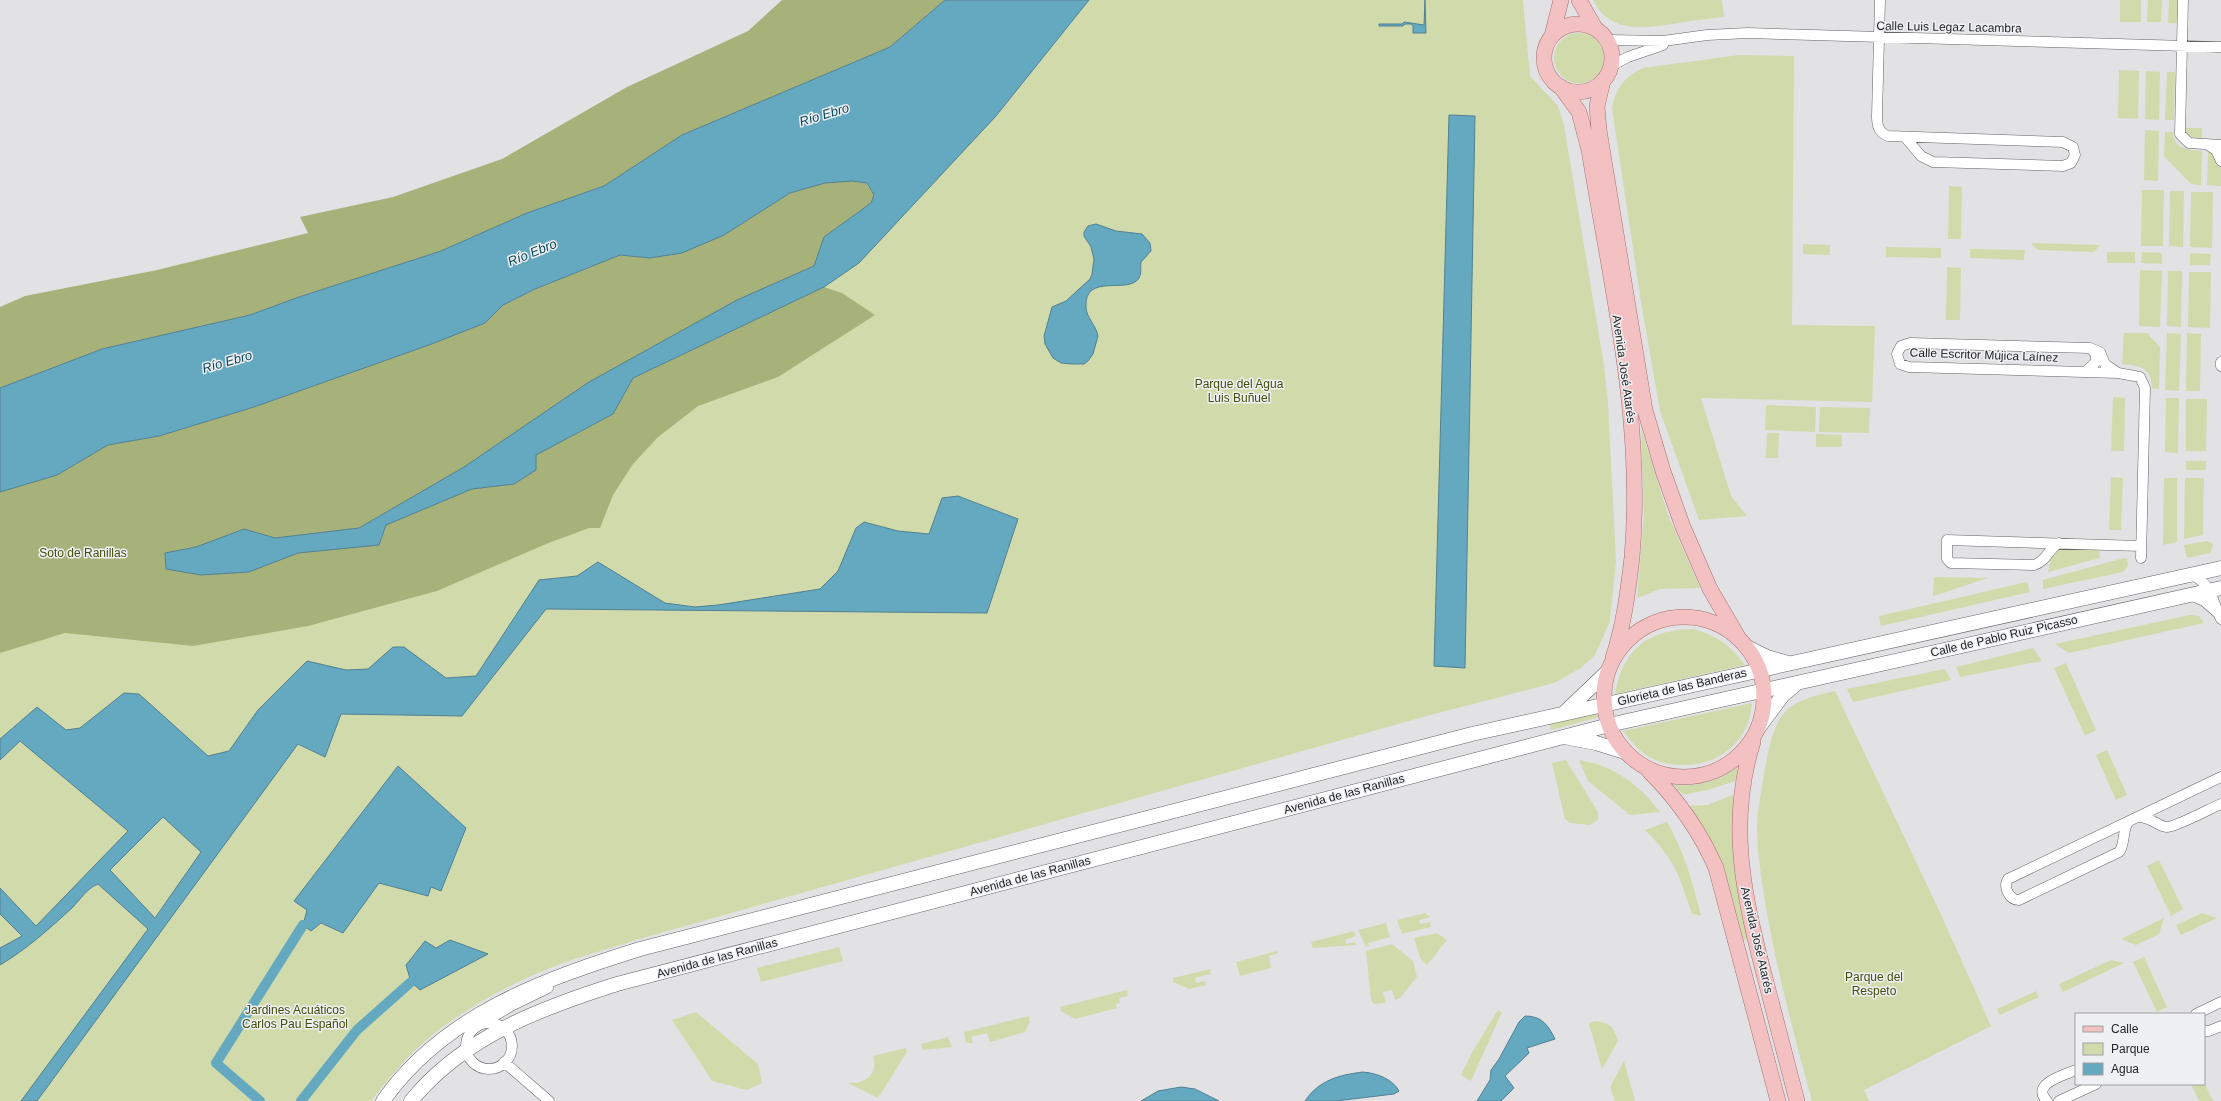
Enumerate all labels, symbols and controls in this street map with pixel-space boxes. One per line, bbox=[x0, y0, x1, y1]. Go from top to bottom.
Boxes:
street label: Calle Luis Legaz Lacambra bbox=[1876, 19, 2022, 35]
water label: Río Ebro bbox=[797, 100, 851, 129]
water label: Río Ebro bbox=[506, 236, 559, 269]
street label: Avenida José Atarés bbox=[1609, 314, 1639, 424]
street label: Calle Escritor Mújica Laínez bbox=[1909, 345, 2059, 365]
water label: Río Ebro bbox=[200, 347, 254, 376]
park label: Parque del Agua Luis Buñuel bbox=[1195, 377, 1284, 405]
park label: Soto de Ranillas bbox=[39, 546, 127, 560]
street label: Calle de Pablo Ruiz Picasso bbox=[1929, 612, 2079, 660]
street label: Glorieta de las Banderas bbox=[1616, 665, 1748, 709]
street label: Avenida de las Ranillas bbox=[1282, 771, 1406, 817]
street label: Avenida de las Ranillas bbox=[968, 853, 1092, 899]
street label: Avenida José Atarés bbox=[1738, 885, 1776, 995]
street label: Avenida de las Ranillas bbox=[655, 935, 779, 981]
park label: Parque del Respeto bbox=[1845, 970, 1903, 998]
park label: Jardines Acuáticos Carlos Pau Español bbox=[242, 1003, 348, 1031]
legend bbox=[2075, 1013, 2205, 1085]
text: Calle bbox=[2111, 1022, 2139, 1036]
text: Parque bbox=[2111, 1042, 2150, 1056]
text: Agua bbox=[2111, 1062, 2139, 1076]

